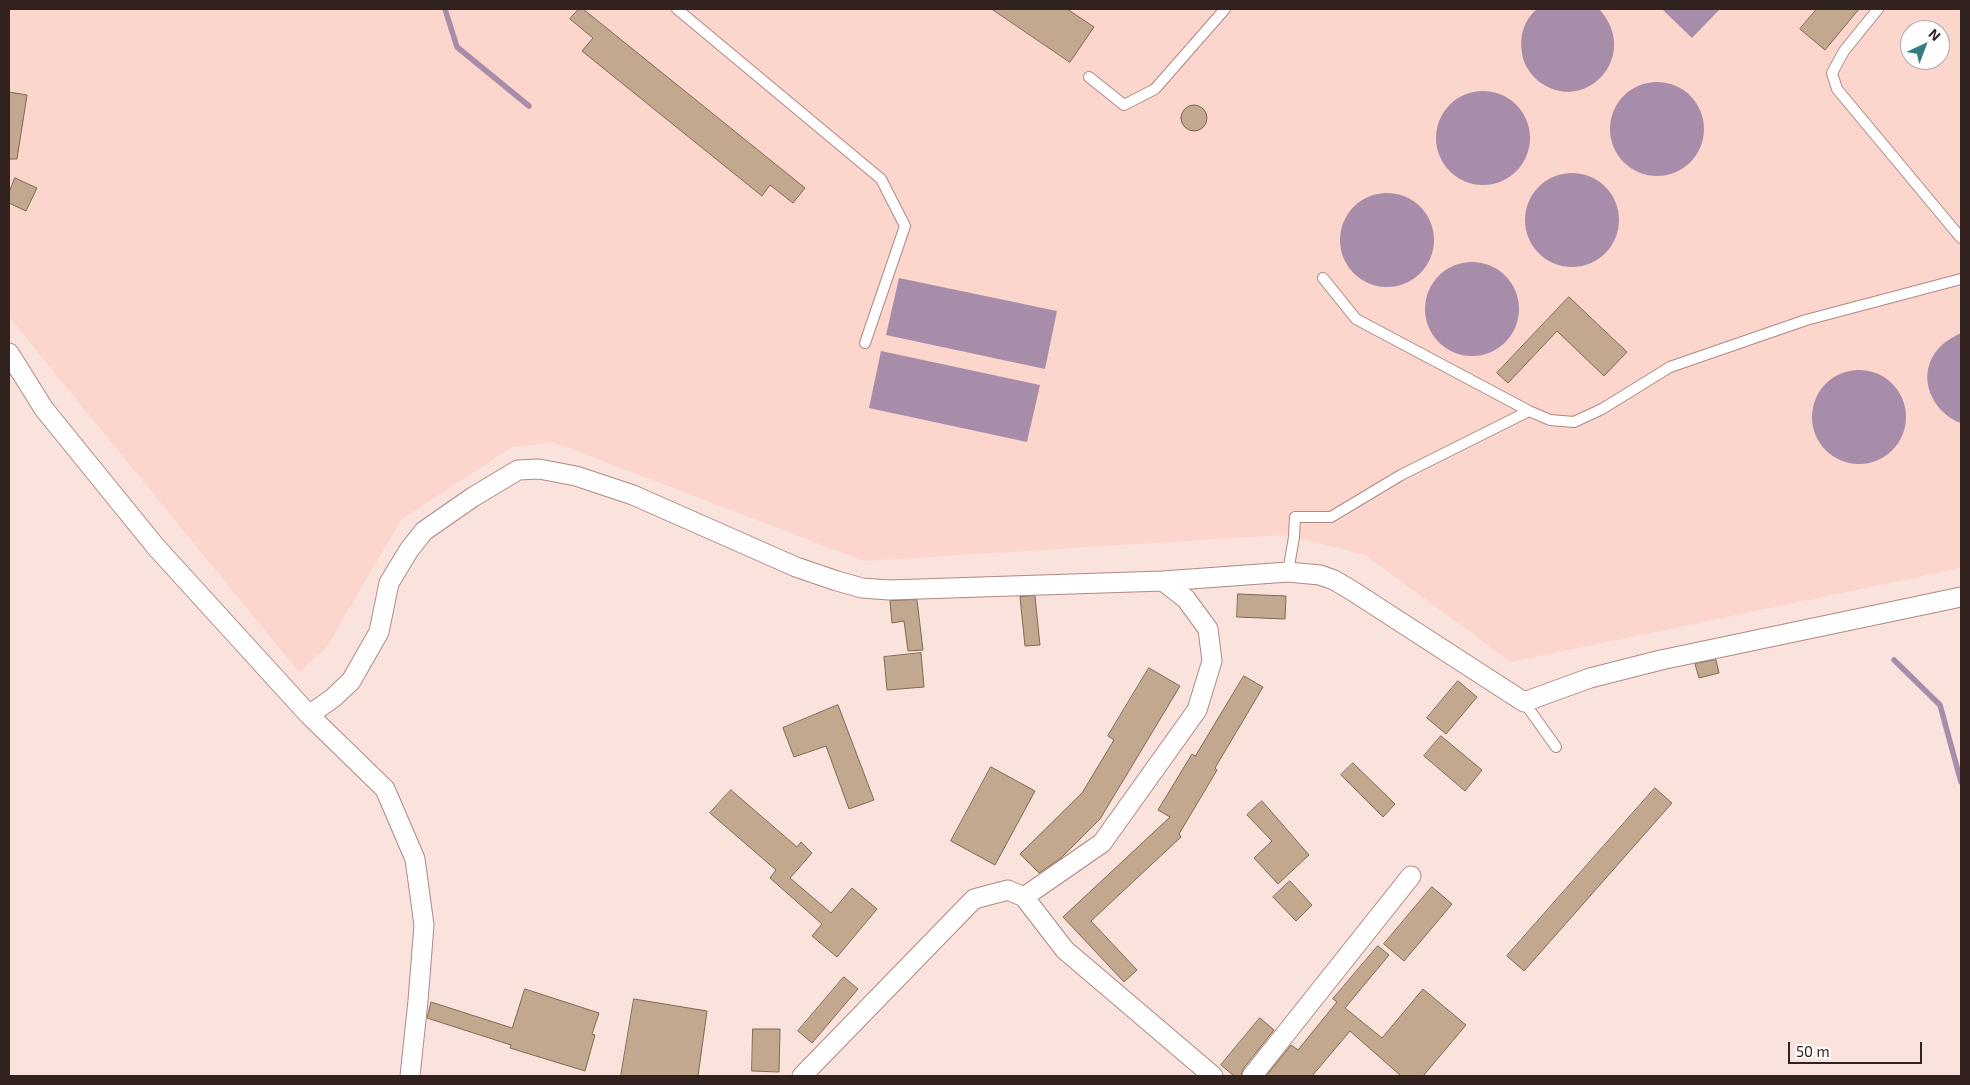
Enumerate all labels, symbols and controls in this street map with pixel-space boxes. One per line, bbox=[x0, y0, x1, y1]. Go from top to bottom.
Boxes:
north arrow bbox=[1900, 20, 1950, 70]
text: N bbox=[1925, 25, 1944, 44]
scale bar bbox=[1790, 1032, 1924, 1064]
text: 50 m bbox=[1796, 1042, 1830, 1060]

